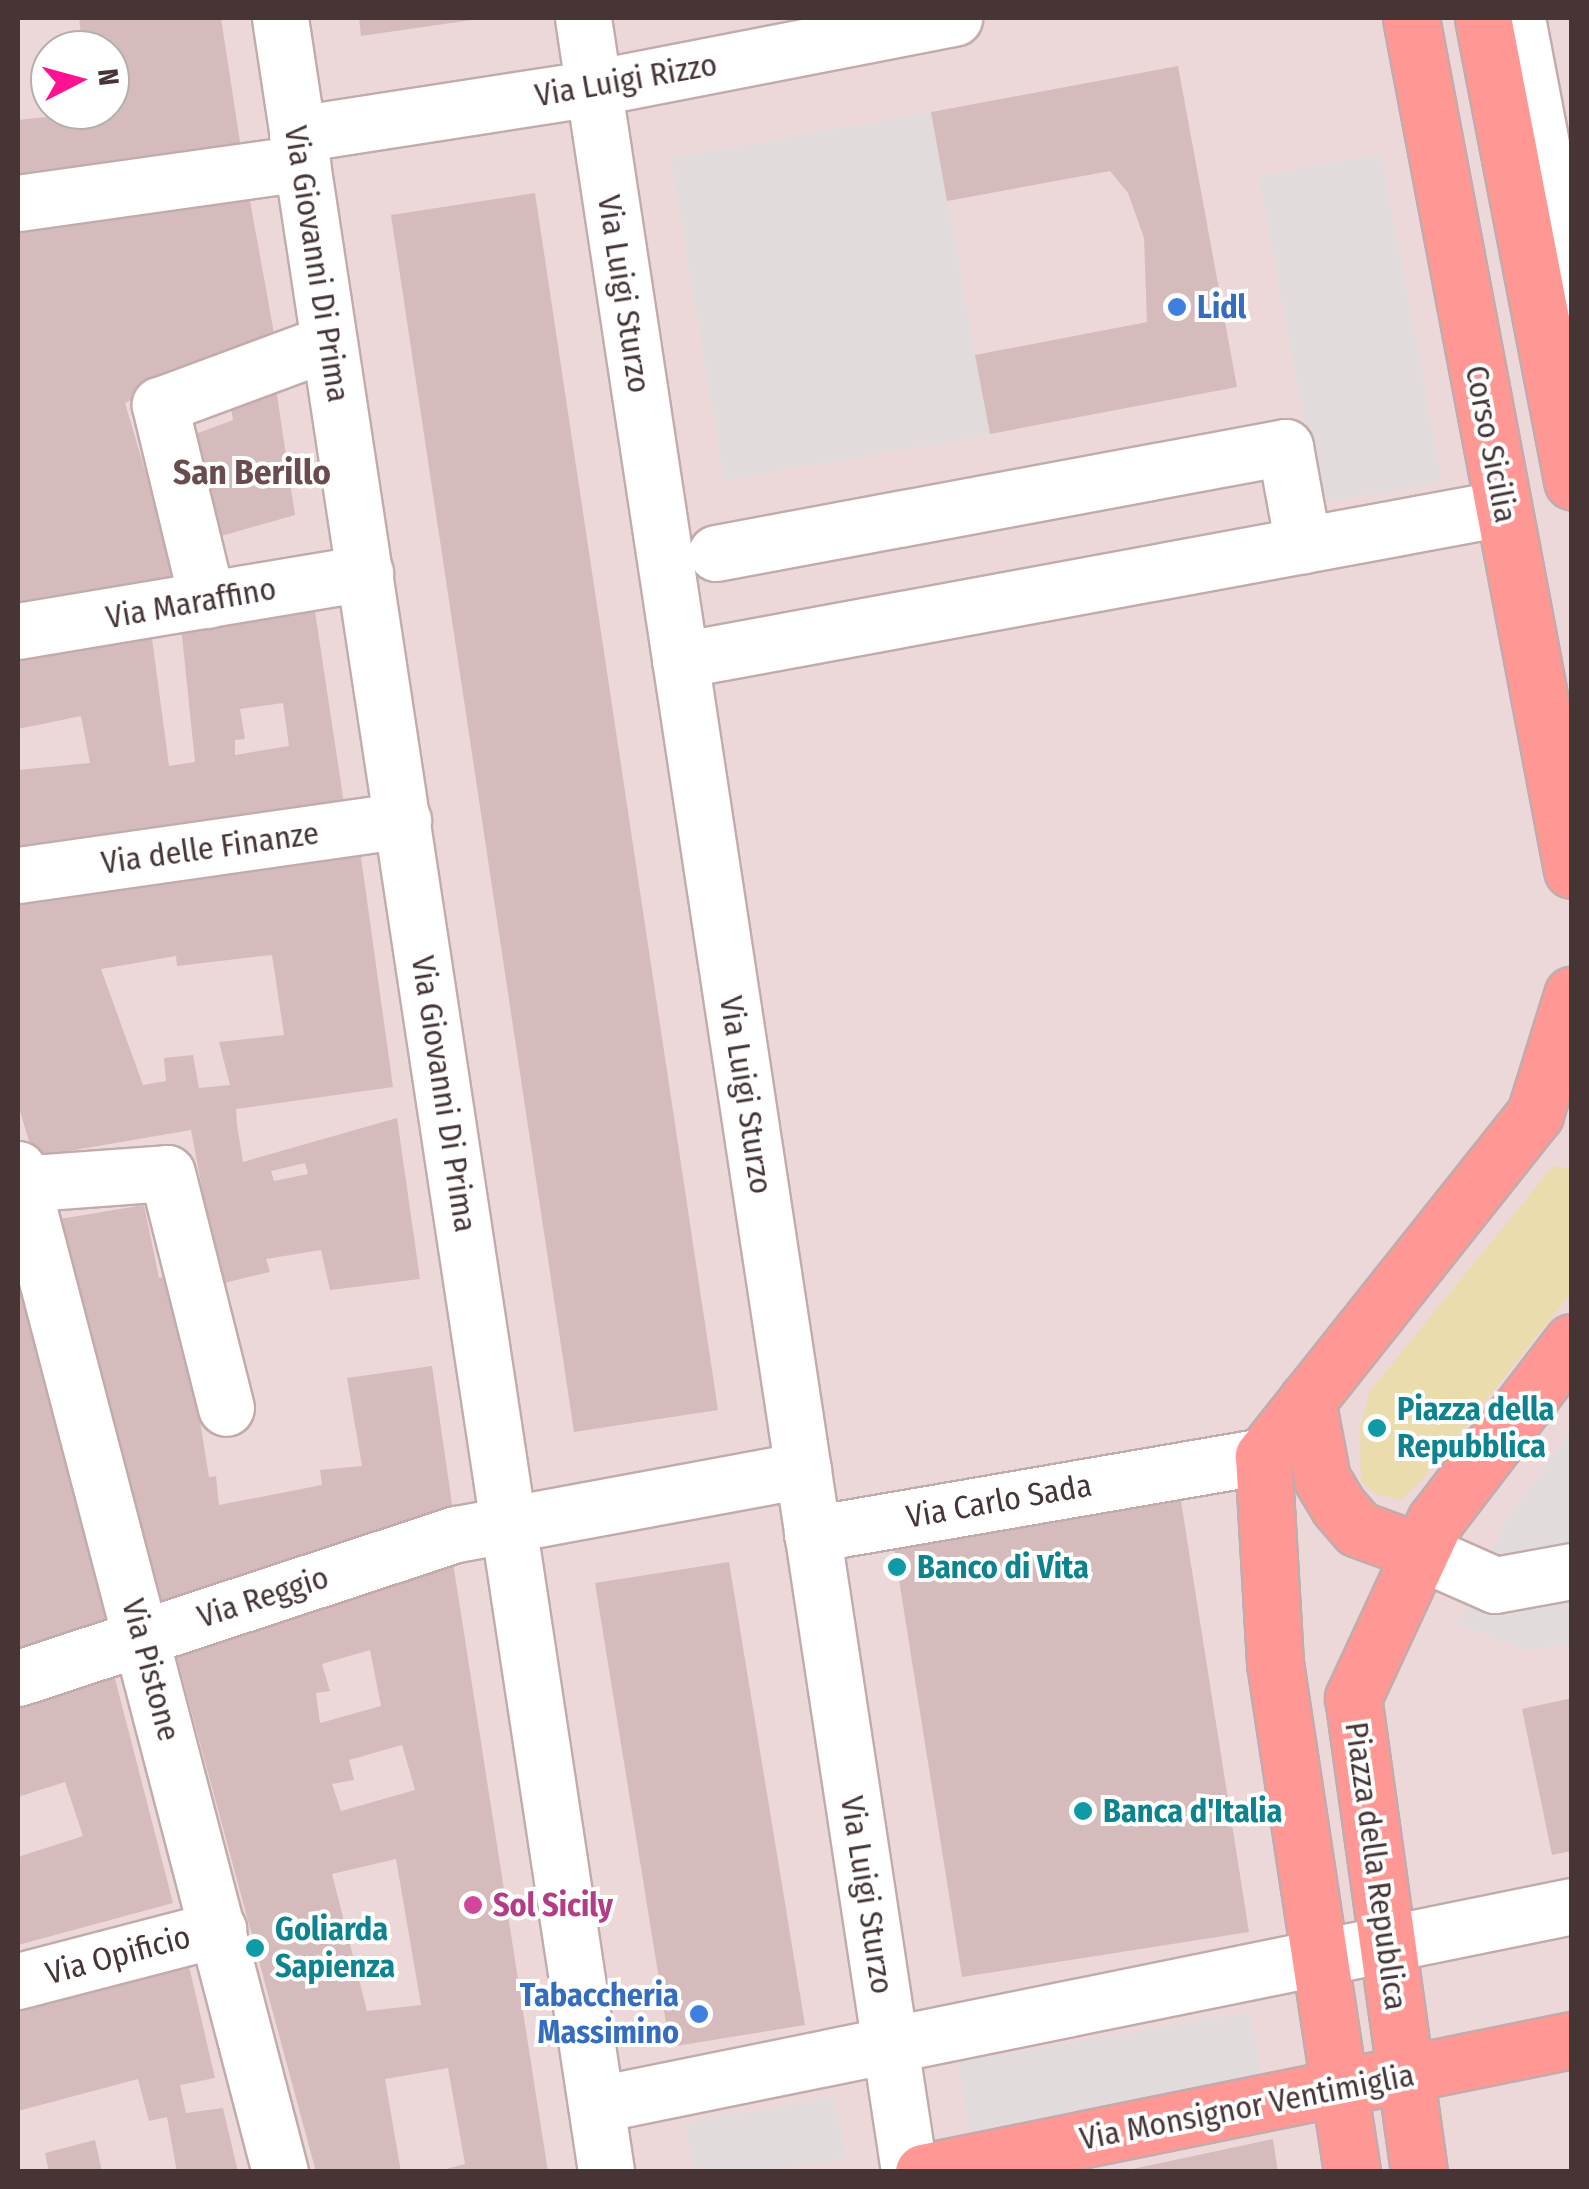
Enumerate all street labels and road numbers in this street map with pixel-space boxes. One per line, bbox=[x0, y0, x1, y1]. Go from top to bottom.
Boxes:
street label: Via Luigi Rizzo bbox=[532, 45, 720, 115]
street label: Via Giovanni Di Prima bbox=[276, 123, 358, 405]
street label: Via Luigi Sturzo bbox=[589, 192, 659, 396]
street label: Corso Sicilia bbox=[1457, 362, 1525, 526]
street label: Via Maraffino bbox=[103, 569, 279, 637]
street label: Via delle Finanze bbox=[99, 814, 321, 882]
street label: Via Giovanni Di Prima bbox=[403, 953, 485, 1235]
street label: Via Luigi Sturzo bbox=[711, 993, 781, 1197]
street label: Via Carlo Sada bbox=[903, 1466, 1095, 1536]
street label: Via Reggio bbox=[193, 1558, 333, 1636]
street label: Via Pistone bbox=[114, 1595, 188, 1745]
street label: Piazza della Republica bbox=[1337, 1719, 1415, 2013]
street label: Via Luigi Sturzo bbox=[832, 1793, 902, 1997]
street label: Via Opificio bbox=[42, 1917, 194, 1993]
street label: Via Monsignor Ventimiglia bbox=[1077, 2056, 1417, 2158]

